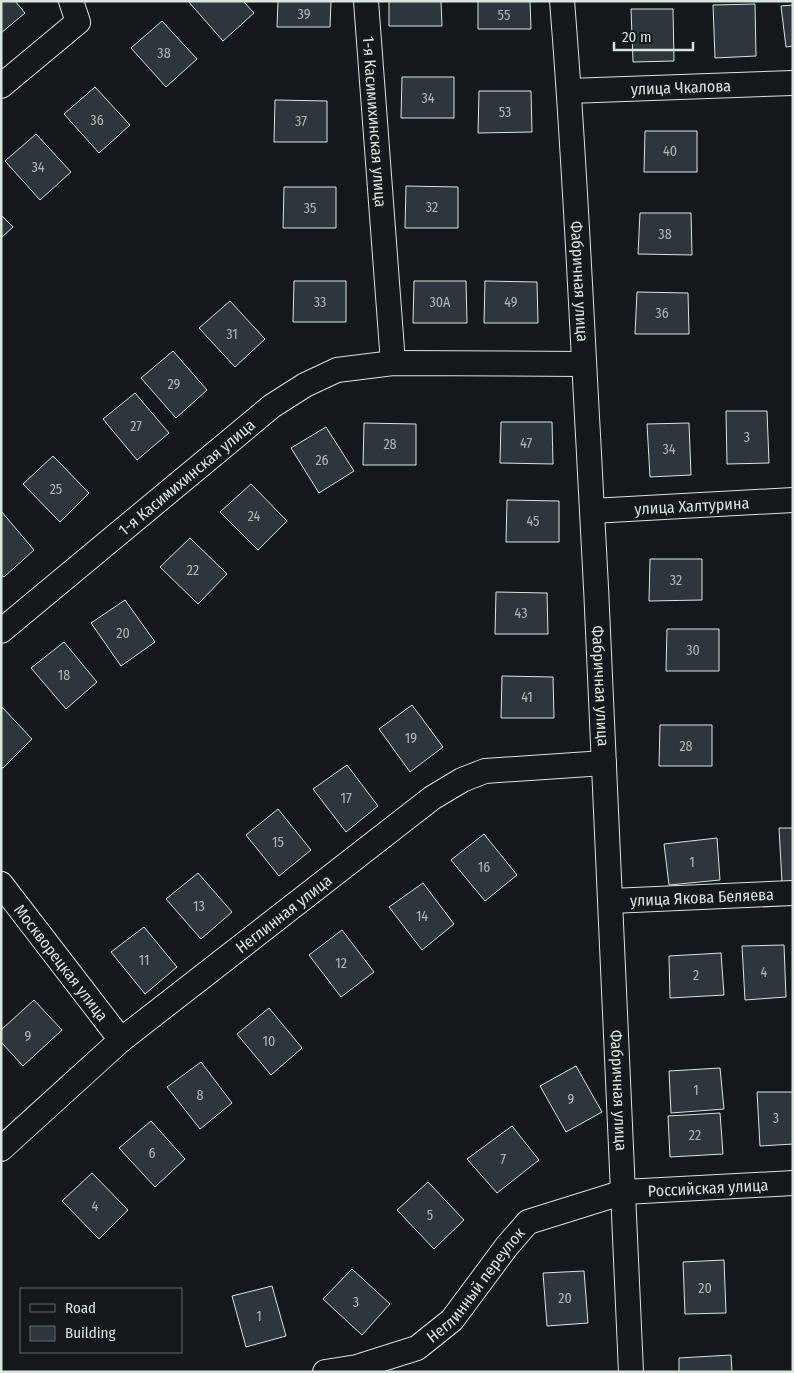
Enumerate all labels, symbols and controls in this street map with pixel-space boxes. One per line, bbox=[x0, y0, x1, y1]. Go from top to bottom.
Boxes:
house number: 39 bbox=[298, 6, 311, 23]
house number: 55 bbox=[498, 7, 510, 24]
scale bar bbox=[614, 20, 693, 52]
text: 20 m bbox=[622, 28, 652, 46]
street label: 1-я Касимихинская улица bbox=[359, 35, 390, 208]
house number: 38 bbox=[157, 45, 171, 62]
street label: улица Чкалова bbox=[631, 76, 731, 99]
house number: 34 bbox=[421, 90, 435, 107]
house number: 53 bbox=[499, 104, 511, 121]
house number: 36 bbox=[90, 112, 104, 129]
house number: 37 bbox=[295, 113, 307, 130]
house number: 40 bbox=[663, 143, 677, 160]
house number: 34 bbox=[31, 159, 45, 176]
house number: 32 bbox=[426, 199, 438, 216]
house number: 35 bbox=[304, 200, 316, 217]
street label: Фабричная улица bbox=[567, 221, 592, 342]
house number: 38 bbox=[658, 226, 672, 243]
house number: 33 bbox=[314, 294, 326, 311]
house number: 30А bbox=[430, 294, 451, 311]
house number: 49 bbox=[504, 294, 518, 311]
house number: 36 bbox=[655, 305, 669, 322]
house number: 31 bbox=[226, 326, 238, 343]
house number: 29 bbox=[168, 376, 181, 393]
street label: 1-я Касимихинская улица bbox=[115, 415, 259, 540]
house number: 27 bbox=[130, 418, 142, 435]
house number: 3 bbox=[744, 429, 750, 446]
house number: 47 bbox=[520, 435, 532, 452]
house number: 28 bbox=[383, 436, 397, 453]
house number: 34 bbox=[662, 441, 676, 458]
house number: 26 bbox=[315, 452, 329, 469]
house number: 25 bbox=[50, 481, 62, 498]
street label: улица Халтурина bbox=[634, 493, 750, 519]
house number: 24 bbox=[248, 508, 261, 525]
house number: 45 bbox=[526, 513, 540, 530]
house number: 22 bbox=[187, 562, 199, 579]
house number: 32 bbox=[670, 572, 682, 589]
house number: 43 bbox=[515, 605, 527, 622]
house number: 20 bbox=[116, 625, 130, 642]
street label: Фабричная улица bbox=[588, 625, 613, 747]
house number: 30 bbox=[686, 642, 700, 659]
house number: 18 bbox=[58, 667, 70, 684]
house number: 41 bbox=[521, 689, 533, 706]
house number: 19 bbox=[405, 730, 417, 747]
house number: 28 bbox=[679, 738, 693, 755]
house number: 17 bbox=[340, 790, 352, 807]
house number: 15 bbox=[272, 834, 284, 851]
house number: 1 bbox=[689, 854, 695, 871]
house number: 16 bbox=[478, 859, 490, 876]
street label: Неглинная улица bbox=[232, 871, 336, 957]
street label: улица Якова Беляева bbox=[630, 885, 774, 910]
house number: 13 bbox=[193, 898, 205, 915]
street label: Москворецкая улица bbox=[10, 901, 112, 1025]
house number: 14 bbox=[416, 908, 428, 925]
house number: 11 bbox=[139, 952, 149, 969]
house number: 12 bbox=[335, 955, 347, 972]
house number: 4 bbox=[761, 964, 768, 981]
house number: 2 bbox=[693, 967, 699, 984]
house number: 9 bbox=[25, 1028, 32, 1045]
street label: Фабричная улица bbox=[607, 1030, 631, 1151]
house number: 10 bbox=[263, 1033, 275, 1050]
house number: 1 bbox=[693, 1082, 699, 1099]
house number: 8 bbox=[197, 1087, 204, 1104]
house number: 9 bbox=[568, 1091, 575, 1108]
house number: 3 bbox=[773, 1110, 779, 1127]
house number: 22 bbox=[689, 1127, 701, 1144]
house number: 6 bbox=[149, 1145, 156, 1162]
house number: 7 bbox=[500, 1151, 506, 1168]
street label: Российская улица bbox=[647, 1175, 769, 1201]
house number: 4 bbox=[92, 1198, 99, 1215]
house number: 5 bbox=[427, 1207, 433, 1224]
street label: Неглинный переулок bbox=[423, 1223, 529, 1347]
house number: 20 bbox=[698, 1280, 712, 1297]
legend bbox=[20, 1288, 182, 1353]
house number: 20 bbox=[558, 1290, 572, 1307]
house number: 3 bbox=[353, 1294, 359, 1311]
text: Road bbox=[65, 1299, 96, 1317]
house number: 1 bbox=[256, 1308, 262, 1325]
text: Building bbox=[65, 1324, 116, 1342]

